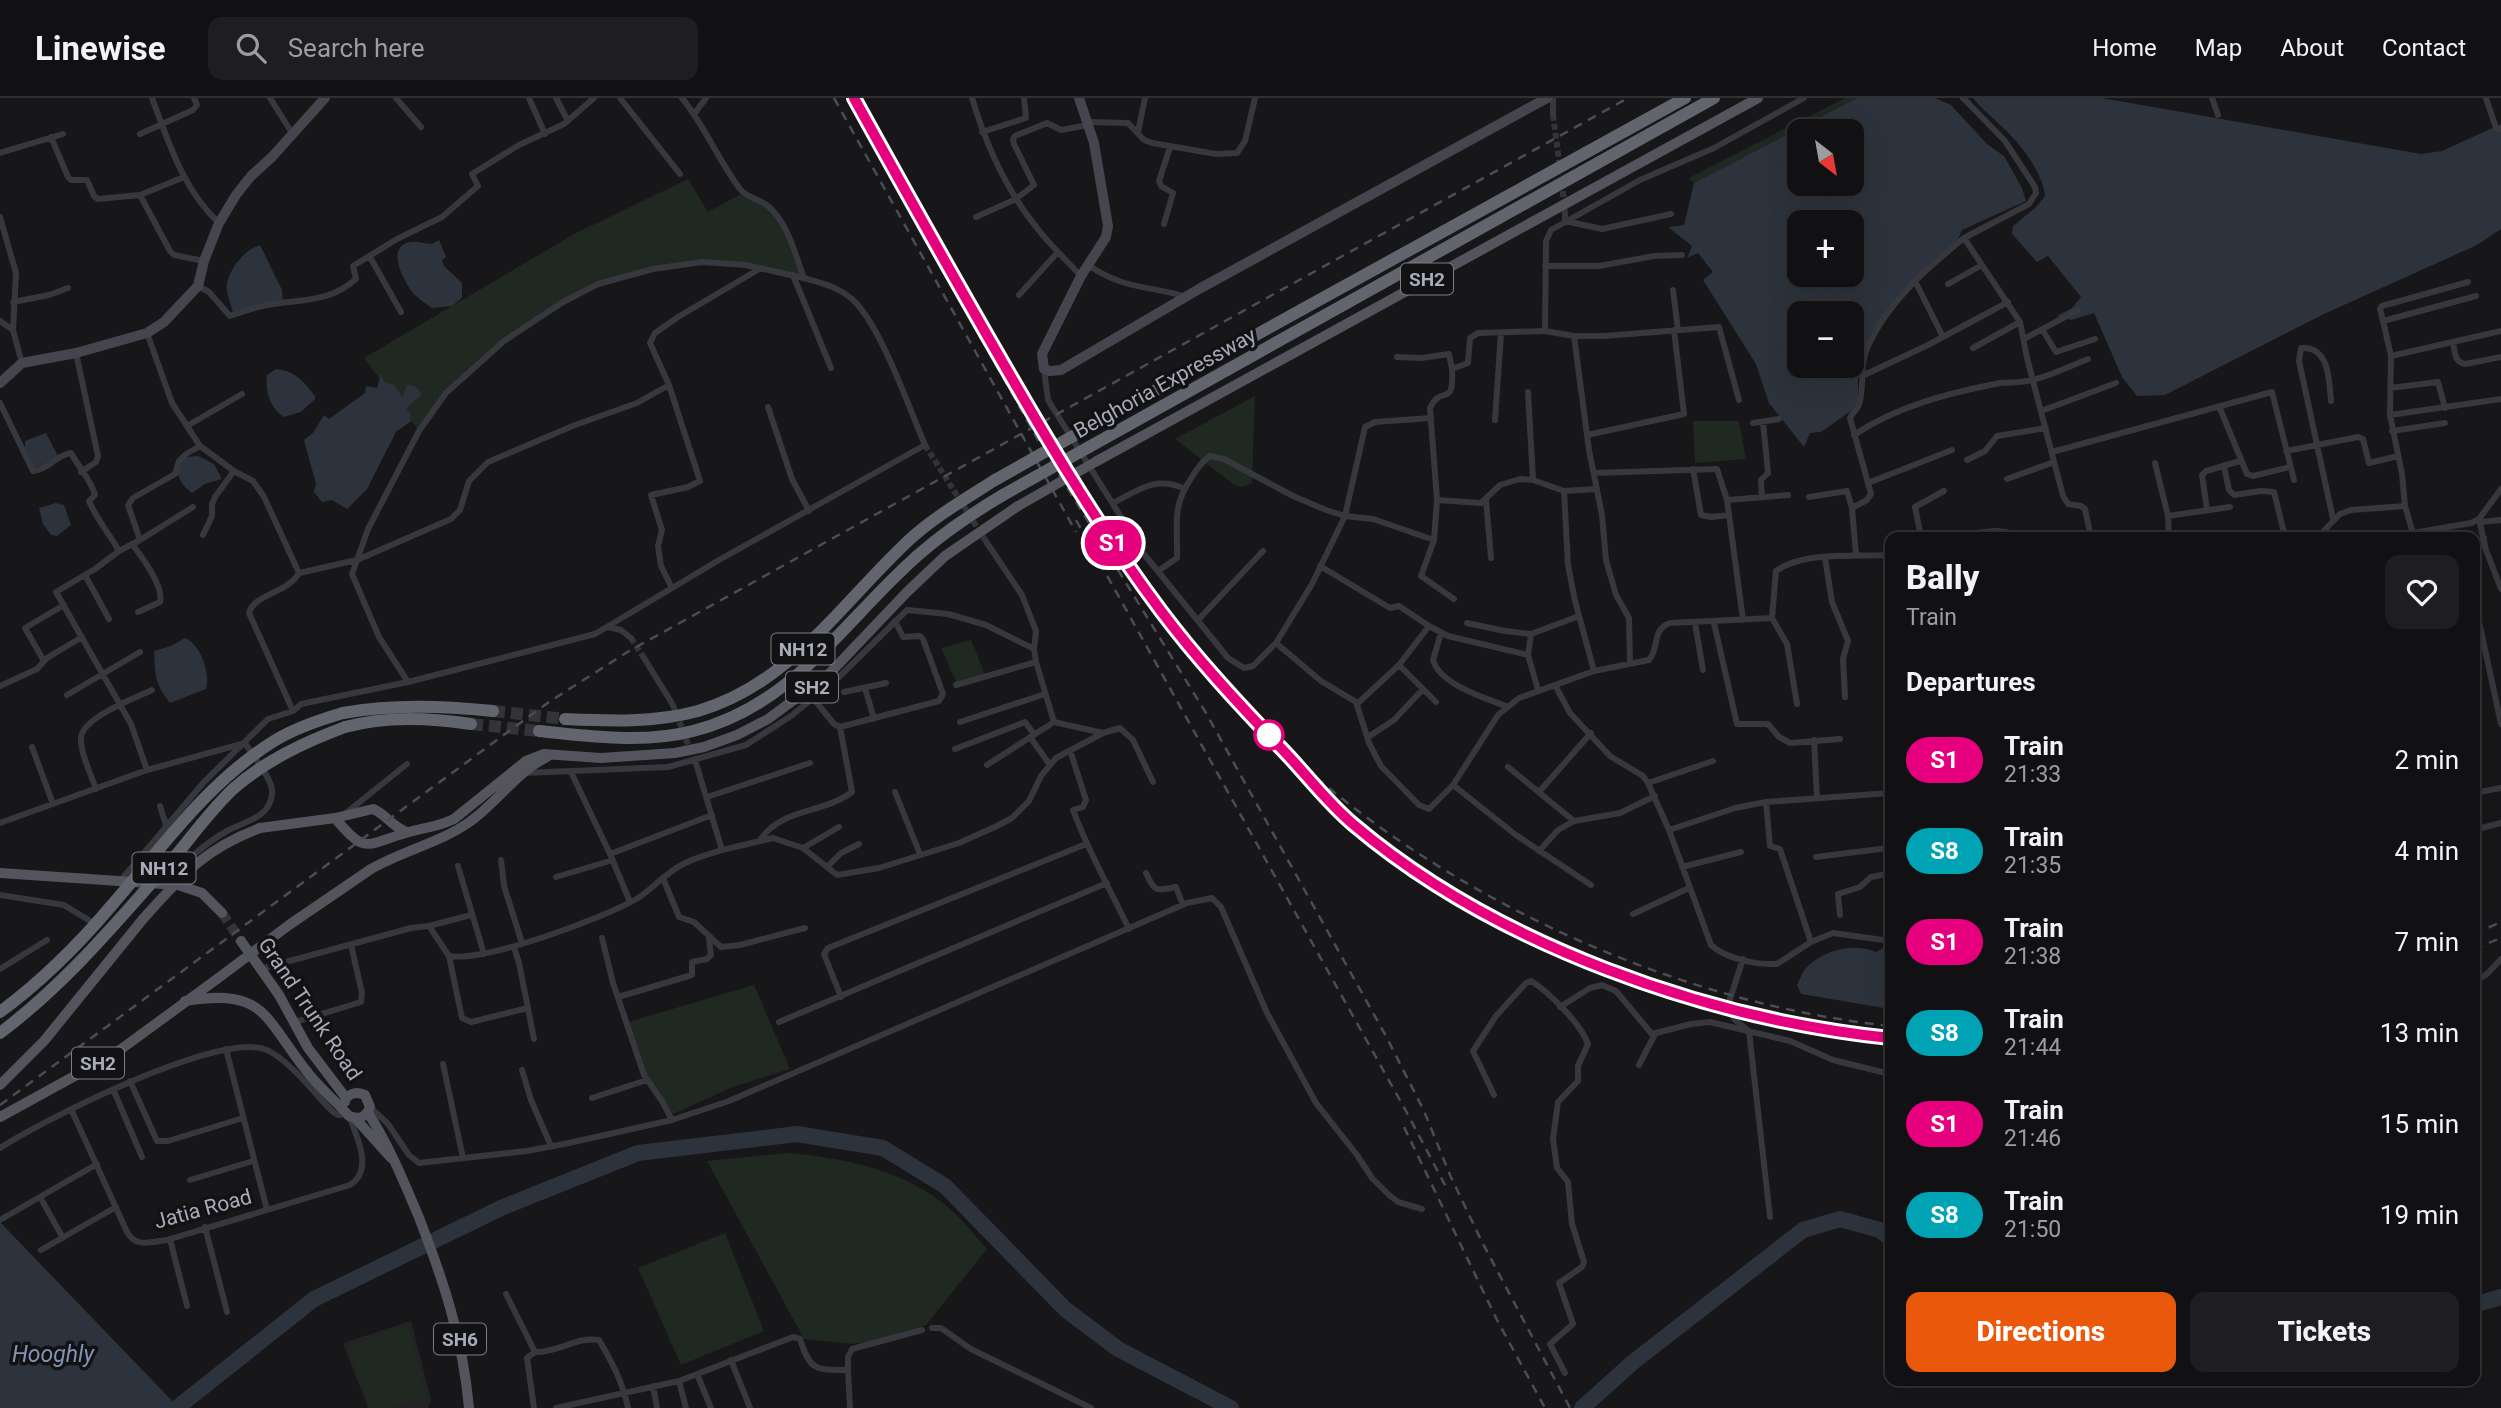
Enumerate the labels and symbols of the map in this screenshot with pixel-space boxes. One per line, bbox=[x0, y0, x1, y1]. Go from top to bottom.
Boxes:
north arrow bbox=[1787, 119, 1864, 196]
road number: SH2 bbox=[1401, 264, 1453, 294]
street label: Belghoria Expressway bbox=[1070, 323, 1260, 443]
line badge: S1 bbox=[1082, 520, 1144, 566]
road number: NH12 bbox=[772, 634, 834, 664]
road number: SH2 bbox=[786, 672, 838, 702]
unlabelled marker bbox=[1254, 720, 1284, 750]
road number: NH12 bbox=[132, 852, 196, 884]
street label: Grand Trunk Road bbox=[253, 933, 367, 1085]
road number: SH2 bbox=[72, 1048, 124, 1079]
street label: Jatia Road bbox=[152, 1184, 254, 1234]
road number: SH6 bbox=[434, 1324, 486, 1354]
water label: Hooghly bbox=[12, 1341, 96, 1368]

